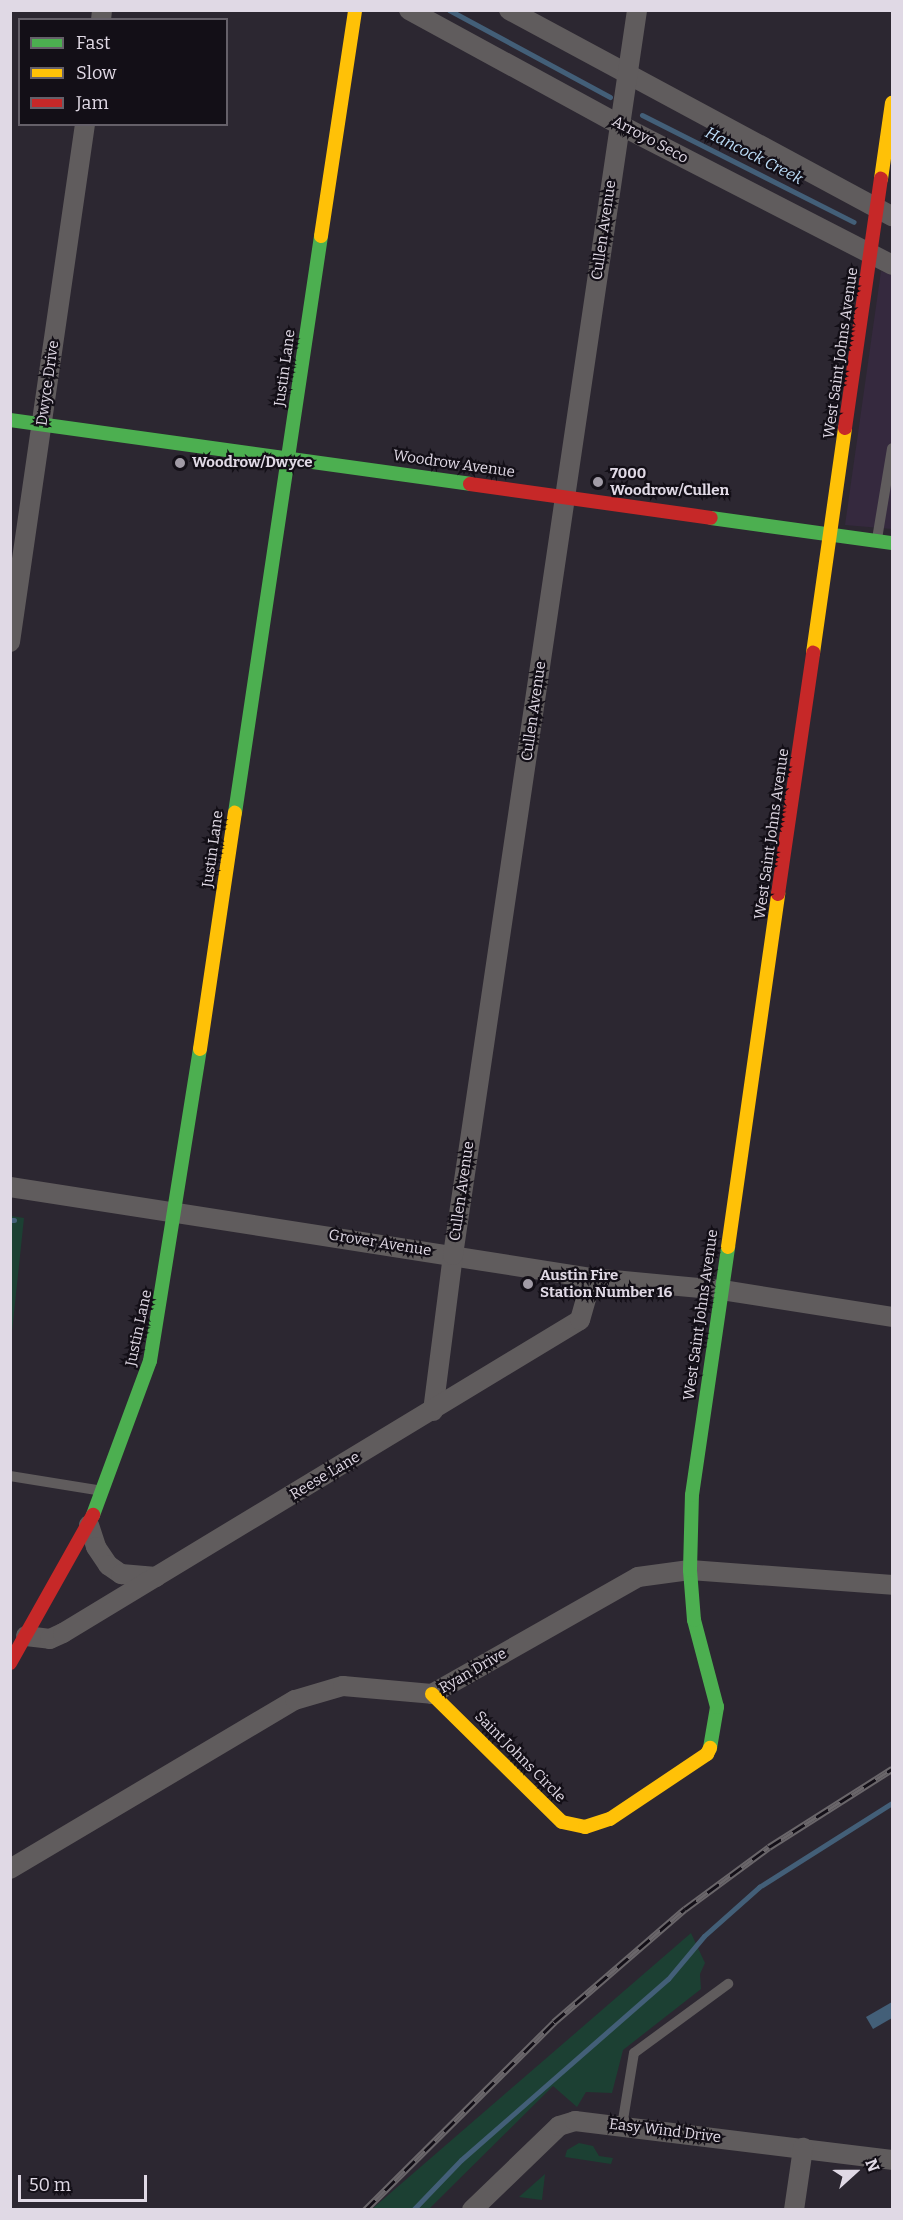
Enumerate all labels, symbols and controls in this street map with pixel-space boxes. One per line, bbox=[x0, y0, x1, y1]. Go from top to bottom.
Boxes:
legend bbox=[18, 18, 228, 126]
text: Fast bbox=[76, 32, 111, 54]
text: Slow bbox=[76, 62, 116, 84]
text: Jam bbox=[76, 92, 109, 114]
street label: Arroyo Seco bbox=[609, 112, 691, 168]
water label: Hancock Creek bbox=[702, 123, 806, 189]
street label: Cullen Avenue bbox=[588, 179, 620, 281]
street label: West Saint Johns Avenue bbox=[820, 266, 862, 440]
street label: Justin Lane bbox=[271, 328, 299, 408]
street label: Dwyce Drive bbox=[33, 339, 63, 427]
street label: Woodrow Avenue bbox=[392, 447, 516, 481]
place label: Woodrow/Dwyce bbox=[192, 454, 312, 472]
marker: Woodrow/Dwyce bbox=[173, 456, 187, 470]
place label: 7000 Woodrow/Cullen bbox=[610, 464, 729, 499]
marker: 7000 Woodrow/Cullen bbox=[591, 475, 605, 489]
street label: Cullen Avenue bbox=[518, 660, 550, 762]
street label: West Saint Johns Avenue bbox=[751, 747, 793, 921]
street label: Justin Lane bbox=[199, 809, 227, 889]
street label: Cullen Avenue bbox=[446, 1140, 478, 1242]
street label: Grover Avenue bbox=[327, 1226, 433, 1260]
street label: West Saint Johns Avenue bbox=[680, 1228, 722, 1402]
place label: Austin Fire Station Number 16 bbox=[540, 1266, 672, 1301]
marker: Austin Fire Station Number 16 bbox=[521, 1277, 535, 1291]
street label: Justin Lane bbox=[122, 1288, 156, 1368]
street label: Reese Lane bbox=[287, 1448, 363, 1504]
street label: Ryan Drive bbox=[436, 1645, 510, 1697]
street label: Saint Johns Circle bbox=[471, 1708, 569, 1806]
street label: Easy Wind Drive bbox=[608, 2115, 722, 2147]
north arrow bbox=[825, 2142, 885, 2202]
text: N bbox=[861, 2156, 883, 2175]
scale bar bbox=[21, 2163, 150, 2201]
text: 50 m bbox=[29, 2174, 71, 2196]

